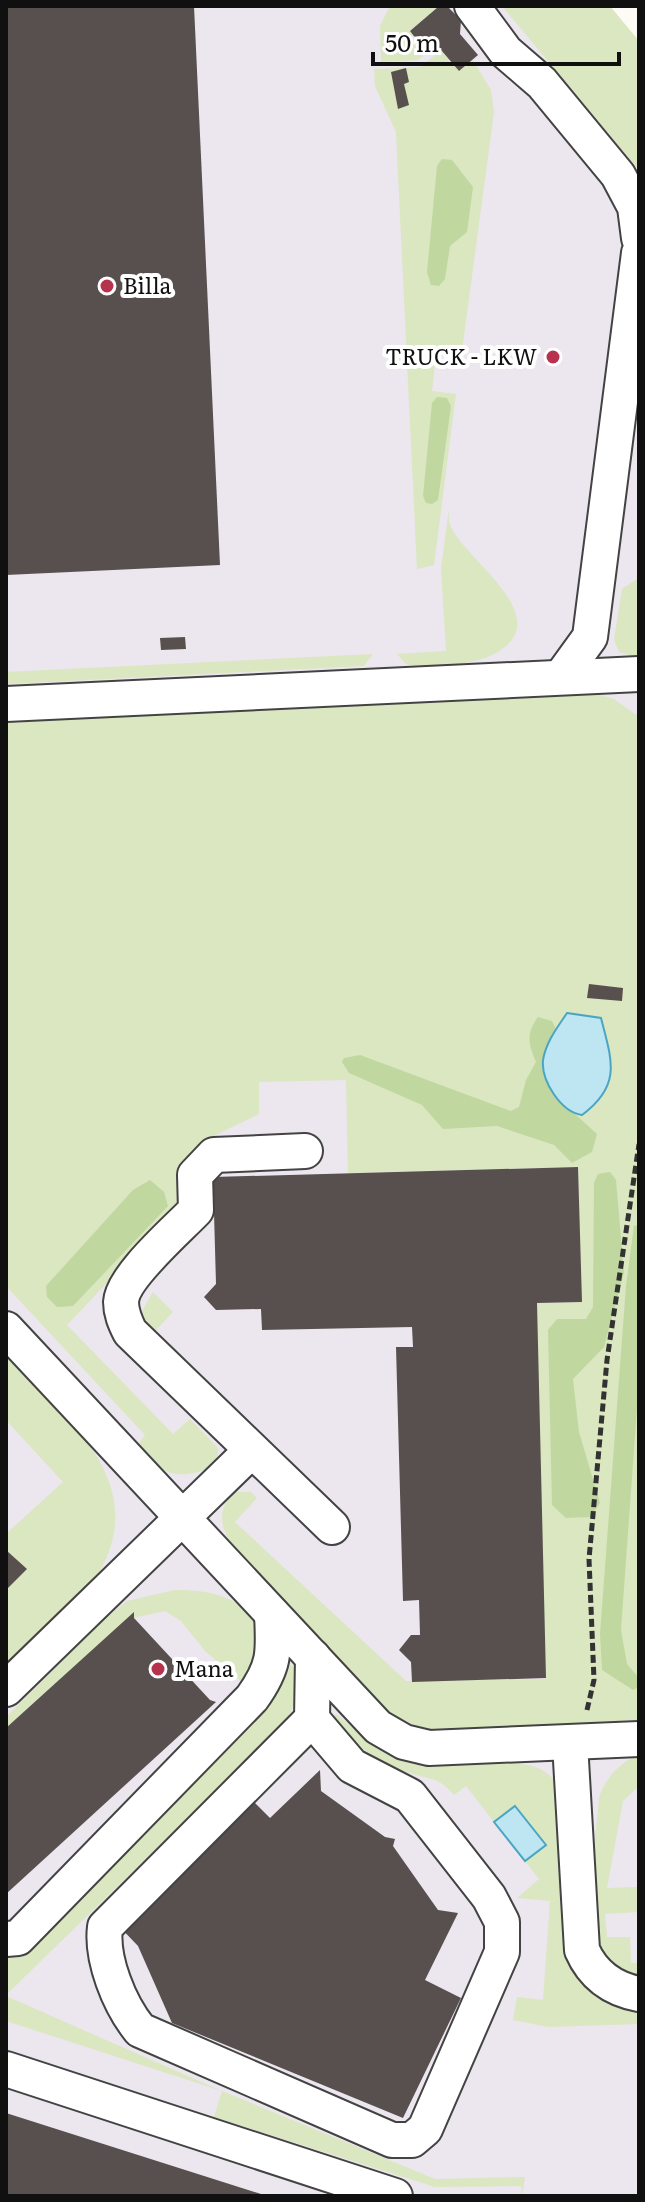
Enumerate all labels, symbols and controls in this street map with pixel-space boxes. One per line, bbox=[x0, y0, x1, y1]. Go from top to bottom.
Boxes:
scale bar bbox=[373, 16, 619, 66]
text: 50 m bbox=[385, 24, 439, 59]
place label: Billa bbox=[123, 268, 172, 301]
marker: Billa bbox=[98, 277, 116, 295]
place label: TRUCK - LKW bbox=[385, 339, 537, 372]
marker: TRUCK - LKW bbox=[544, 348, 562, 366]
place label: Mana bbox=[174, 1651, 234, 1684]
marker: Mana bbox=[149, 1660, 167, 1678]

